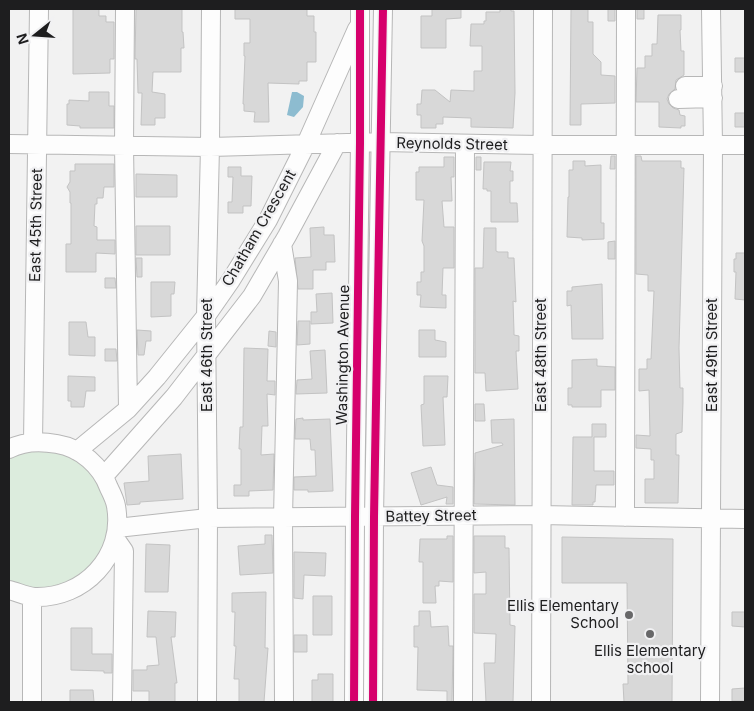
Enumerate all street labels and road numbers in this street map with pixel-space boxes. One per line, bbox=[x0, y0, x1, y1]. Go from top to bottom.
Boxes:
street label: Reynolds Street bbox=[396, 133, 508, 154]
street label: Chatham Crescent bbox=[217, 166, 300, 290]
street label: East 45th Street bbox=[25, 168, 46, 282]
street label: Washington Avenue bbox=[332, 285, 353, 425]
street label: East 46th Street bbox=[197, 298, 216, 412]
street label: East 48th Street bbox=[531, 298, 550, 412]
street label: East 49th Street bbox=[702, 298, 721, 412]
street label: Battey Street bbox=[385, 505, 477, 526]

